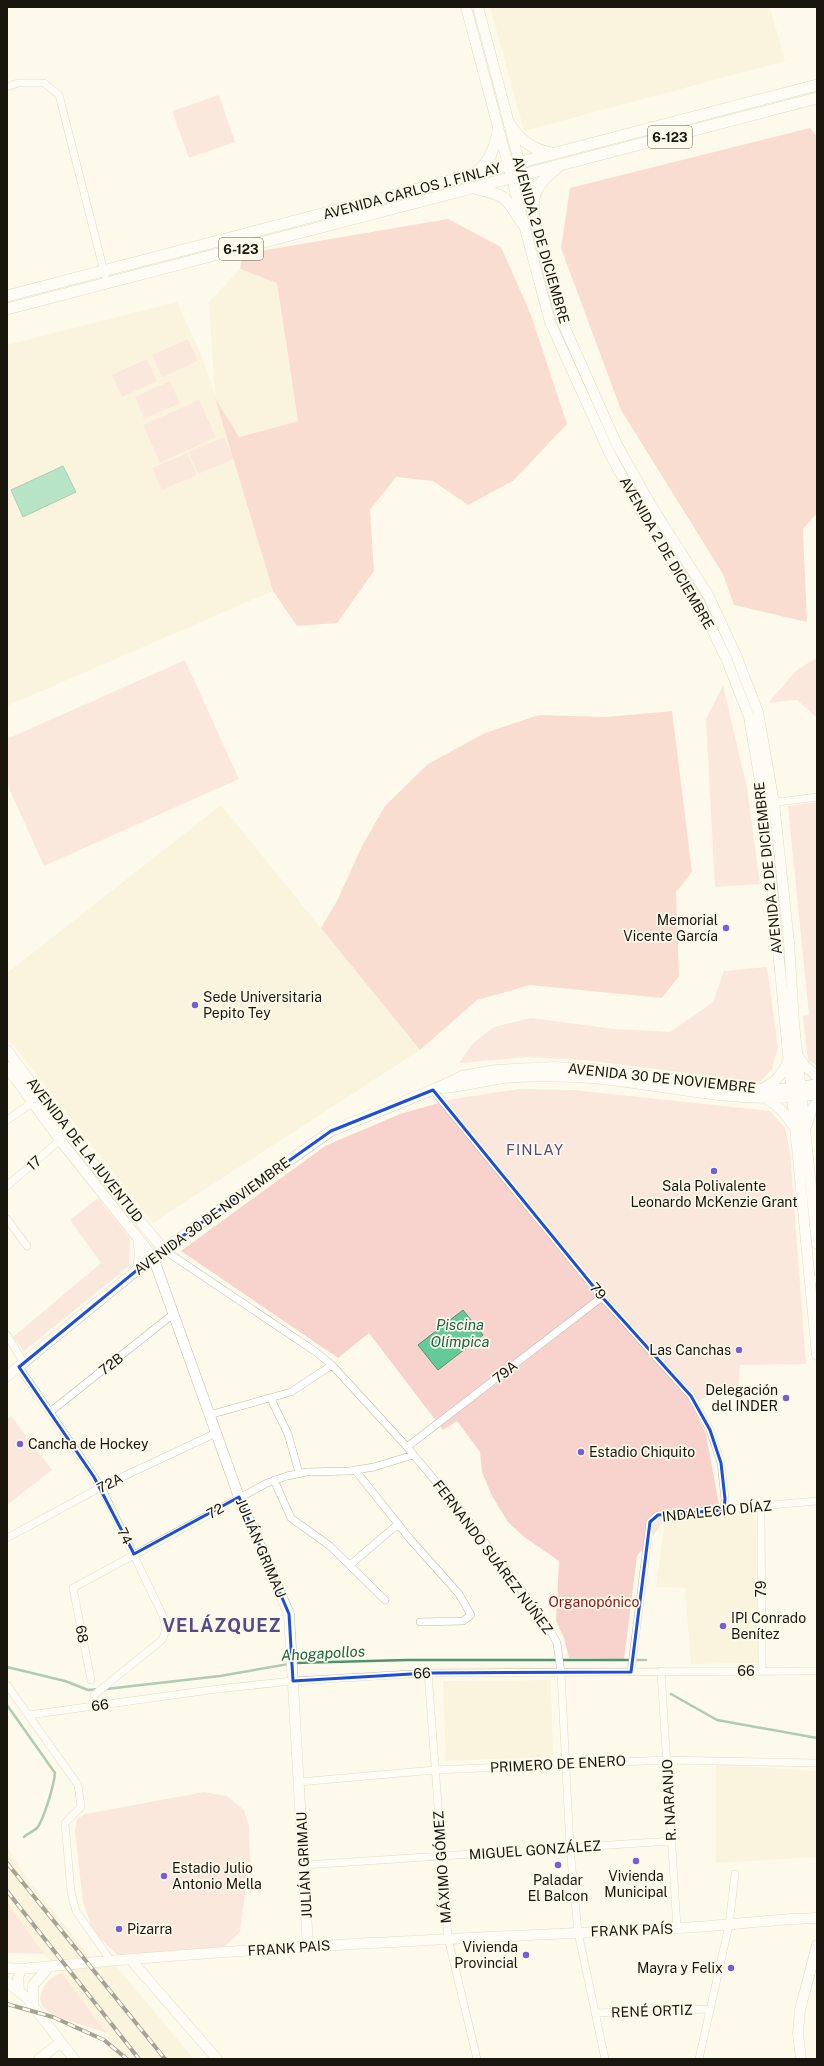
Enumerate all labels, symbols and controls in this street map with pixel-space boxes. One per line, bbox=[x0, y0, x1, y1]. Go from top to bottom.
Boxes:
road number: 6-123 bbox=[648, 126, 692, 148]
street label: AVENIDA 2 DE DICIEMBRE bbox=[509, 154, 573, 326]
street label: AVENIDA CARLOS J. FINLAY bbox=[321, 159, 503, 222]
road number: 6-123 bbox=[219, 238, 263, 260]
street label: AVENIDA 2 DE DICIEMBRE bbox=[617, 474, 717, 632]
street label: AVENIDA 2 DE DICIEMBRE bbox=[751, 781, 785, 955]
place label: Memorial Vicente García bbox=[623, 912, 718, 944]
marker: Memorial Vicente García bbox=[721, 923, 731, 933]
place label: Sede Universitaria Pepito Tey bbox=[203, 989, 322, 1021]
marker: Sede Universitaria Pepito Tey bbox=[190, 1000, 200, 1010]
street label: AVENIDA 30 DE NOVIEMBRE bbox=[567, 1060, 757, 1096]
street label: AVENIDA DE LA JUVENTUD bbox=[24, 1075, 146, 1225]
district label: FINLAY bbox=[506, 1141, 564, 1158]
street label: 17 bbox=[23, 1152, 45, 1174]
street label: AVENIDA 30 DE NOVIEMBRE bbox=[131, 1154, 293, 1278]
marker: Sala Polivalente Leonardo McKenzie Grant bbox=[709, 1166, 719, 1176]
place label: Sala Polivalente Leonardo McKenzie Grant bbox=[630, 1178, 798, 1210]
street label: 79 bbox=[586, 1279, 610, 1303]
water label: Piscina Olímpica bbox=[430, 1316, 490, 1350]
place label: Las Canchas bbox=[649, 1342, 731, 1358]
marker: Las Canchas bbox=[734, 1345, 744, 1355]
street label: 72B bbox=[96, 1350, 126, 1378]
street label: 79A bbox=[490, 1357, 521, 1387]
place label: Delegación del INDER bbox=[705, 1382, 778, 1414]
marker: Delegación del INDER bbox=[781, 1393, 791, 1403]
place label: Cancha de Hockey bbox=[28, 1436, 149, 1452]
marker: Cancha de Hockey bbox=[15, 1439, 25, 1449]
place label: Estadio Chiquito bbox=[589, 1444, 695, 1460]
marker: Estadio Chiquito bbox=[576, 1447, 586, 1457]
street label: 72A bbox=[94, 1470, 126, 1496]
street label: FERNANDO SUÁREZ NÚÑEZ bbox=[430, 1476, 558, 1637]
street label: JULIÁN GRIMAU bbox=[233, 1495, 290, 1600]
street label: INDALECIO DÍAZ bbox=[661, 1496, 773, 1525]
street label: 72 bbox=[204, 1500, 226, 1522]
street label: 74 bbox=[114, 1525, 136, 1547]
street label: 79 bbox=[753, 1580, 769, 1597]
park label: Organopónico bbox=[549, 1594, 640, 1610]
place label: IPI Conrado Benítez bbox=[731, 1610, 806, 1642]
district label: VELÁZQUEZ bbox=[162, 1614, 282, 1636]
marker: IPI Conrado Benítez bbox=[718, 1621, 728, 1631]
street label: 68 bbox=[72, 1624, 92, 1644]
water label: Ahogapollos bbox=[281, 1642, 365, 1664]
street label: 66 bbox=[737, 1663, 755, 1679]
street label: 66 bbox=[413, 1665, 431, 1681]
street label: 66 bbox=[90, 1696, 110, 1714]
street label: PRIMERO DE ENERO bbox=[490, 1752, 626, 1776]
street label: R. NARANJO bbox=[659, 1759, 679, 1841]
street label: MÁXIMO GÓMEZ bbox=[428, 1810, 454, 1924]
street label: JULIÁN GRIMAU bbox=[292, 1811, 315, 1919]
street label: MIGUEL GONZÁLEZ bbox=[468, 1836, 602, 1863]
marker: Vivienda Municipal bbox=[631, 1856, 641, 1866]
place label: Estadio Julio Antonio Mella bbox=[172, 1860, 262, 1892]
marker: Paladar El Balcon bbox=[553, 1860, 563, 1870]
place label: Vivienda Municipal bbox=[604, 1868, 668, 1900]
marker: Estadio Julio Antonio Mella bbox=[159, 1871, 169, 1881]
place label: Paladar El Balcon bbox=[528, 1872, 588, 1904]
street label: FRANK PAÍS bbox=[590, 1920, 674, 1939]
place label: Pizarra bbox=[127, 1921, 172, 1937]
marker: Pizarra bbox=[114, 1924, 124, 1934]
street label: FRANK PAIS bbox=[247, 1937, 331, 1959]
place label: Vivienda Provincial bbox=[454, 1939, 518, 1971]
marker: Vivienda Provincial bbox=[521, 1950, 531, 1960]
place label: Mayra y Felix bbox=[637, 1960, 723, 1976]
marker: Mayra y Felix bbox=[726, 1963, 736, 1973]
street label: RENÉ ORTIZ bbox=[611, 2001, 693, 2020]

